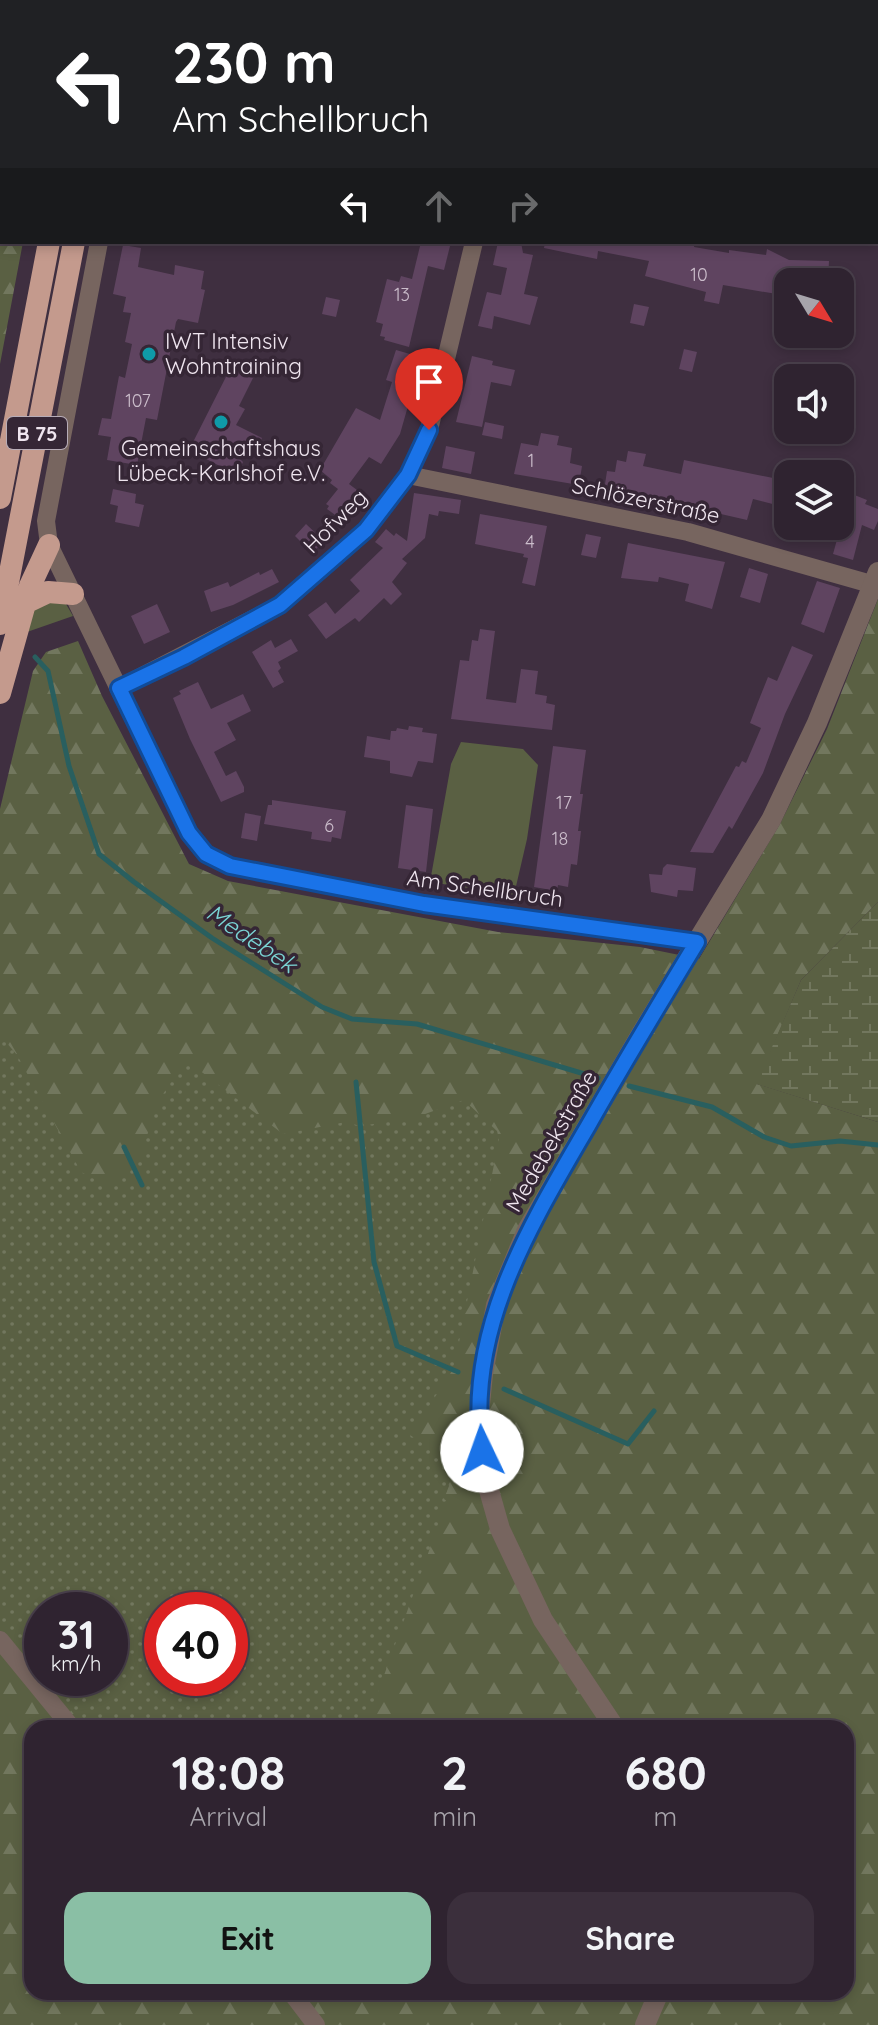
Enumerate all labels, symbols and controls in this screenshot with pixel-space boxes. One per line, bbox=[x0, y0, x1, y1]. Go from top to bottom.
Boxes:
text: 230 m bbox=[172, 27, 336, 97]
icon: left bbox=[40, 32, 144, 136]
text: Am Schellbruch bbox=[172, 96, 429, 141]
icon: left bbox=[333, 184, 377, 228]
icon: ahead bbox=[417, 184, 461, 228]
icon: right bbox=[501, 184, 545, 228]
house number: 10 bbox=[690, 263, 708, 286]
north arrow bbox=[774, 268, 854, 348]
map controls bbox=[774, 268, 854, 540]
house number: 13 bbox=[394, 283, 410, 306]
place label: IWT Intensiv Wohntraining bbox=[165, 327, 302, 380]
marker: IWT Intensiv Wohntraining bbox=[140, 345, 158, 363]
pin bbox=[395, 348, 463, 430]
icon: arrive bbox=[407, 360, 451, 404]
button: sound bbox=[774, 364, 854, 444]
house number: 107 bbox=[125, 389, 151, 412]
marker: Gemeinschaftshaus Lübeck-Karlshof e.V. bbox=[212, 413, 230, 431]
road number: B 75 bbox=[7, 417, 67, 449]
place label: Gemeinschaftshaus Lübeck-Karlshof e.V. bbox=[117, 434, 325, 487]
house number: 1 bbox=[528, 449, 534, 472]
button: layers bbox=[774, 460, 854, 540]
street label: Schlözerstraße bbox=[569, 471, 723, 529]
street label: Hofweg bbox=[297, 483, 373, 559]
house number: 4 bbox=[525, 530, 535, 553]
house number: 17 bbox=[556, 791, 572, 814]
house number: 6 bbox=[324, 814, 334, 837]
house number: 18 bbox=[552, 827, 568, 850]
street label: Am Schellbruch bbox=[405, 863, 565, 913]
water label: Medebek bbox=[201, 897, 305, 980]
street label: Medebekstraße bbox=[499, 1065, 603, 1217]
position arrow bbox=[440, 1409, 524, 1493]
speed limit sign: 40 bbox=[144, 1592, 248, 1696]
text: 31 bbox=[57, 1609, 95, 1659]
text: km/h bbox=[51, 1651, 101, 1676]
text: 18:08 bbox=[171, 1742, 285, 1802]
text: 2 bbox=[441, 1742, 468, 1802]
text: 680 bbox=[624, 1742, 707, 1802]
text: Arrival bbox=[189, 1800, 267, 1833]
text: min bbox=[433, 1800, 477, 1833]
text: m bbox=[654, 1800, 677, 1833]
button: Exit bbox=[64, 1892, 431, 1984]
button: Share bbox=[447, 1892, 814, 1984]

